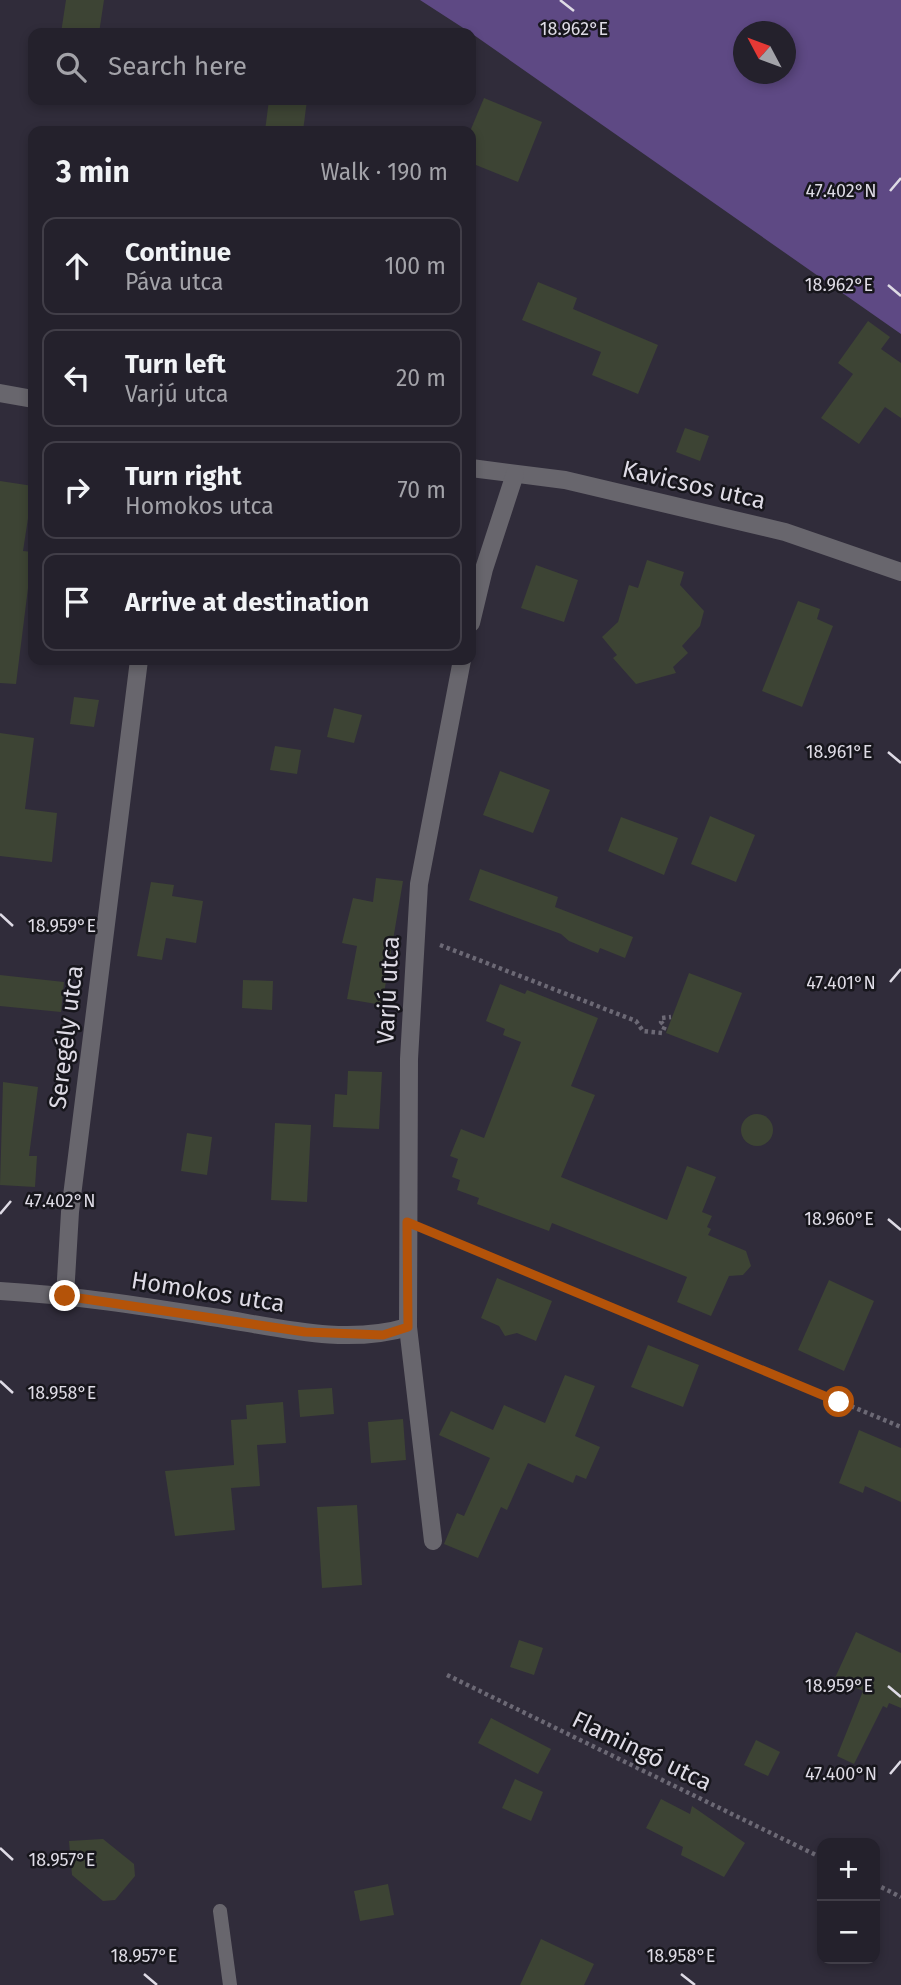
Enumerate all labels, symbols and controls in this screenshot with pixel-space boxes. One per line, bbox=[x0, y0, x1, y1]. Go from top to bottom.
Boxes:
text: 18.962°E bbox=[540, 18, 608, 40]
north arrow bbox=[733, 21, 796, 84]
search box bbox=[28, 28, 476, 105]
icon: search bbox=[52, 48, 90, 86]
text: Search here bbox=[108, 51, 247, 82]
text: 3 min bbox=[56, 154, 130, 190]
text: Walk · 190 m bbox=[321, 158, 448, 186]
text: 47.402°N bbox=[806, 180, 876, 202]
text: Continue bbox=[125, 237, 231, 268]
icon: ahead bbox=[58, 247, 96, 285]
text: 100 m bbox=[385, 252, 446, 280]
text: Páva utca bbox=[125, 268, 223, 296]
text: 18.962°E bbox=[805, 274, 873, 296]
text: Turn left bbox=[125, 349, 226, 380]
icon: left bbox=[58, 359, 96, 397]
text: 20 m bbox=[396, 364, 446, 392]
text: Varjú utca bbox=[125, 380, 229, 408]
street label: Kavicsos utca bbox=[620, 455, 768, 515]
text: Turn right bbox=[125, 461, 242, 492]
icon: right bbox=[58, 471, 96, 509]
text: 70 m bbox=[397, 476, 446, 504]
text: Homokos utca bbox=[125, 492, 274, 520]
icon: arrive bbox=[58, 583, 96, 621]
text: Arrive at destination bbox=[125, 587, 369, 618]
text: 18.961°E bbox=[806, 741, 872, 763]
text: 18.959°E bbox=[28, 915, 96, 937]
street label: Varjú utca bbox=[371, 935, 405, 1045]
street label: Seregély utca bbox=[43, 964, 89, 1110]
text: 47.401°N bbox=[806, 972, 876, 994]
text: 47.402°N bbox=[25, 1190, 95, 1212]
text: 18.960°E bbox=[804, 1208, 874, 1230]
street label: Homokos utca bbox=[129, 1266, 287, 1318]
route end bbox=[49, 1280, 80, 1311]
text: 18.958°E bbox=[27, 1382, 97, 1404]
route start bbox=[823, 1386, 854, 1417]
text: 18.959°E bbox=[805, 1675, 873, 1697]
street label: Flamingó utca bbox=[568, 1705, 716, 1797]
text: 47.400°N bbox=[805, 1763, 877, 1785]
map controls bbox=[817, 1838, 880, 1964]
button: + bbox=[817, 1838, 880, 1901]
text: 18.957°E bbox=[29, 1849, 95, 1871]
button: − bbox=[817, 1901, 880, 1964]
text: 18.957°E bbox=[111, 1945, 177, 1967]
text: 18.958°E bbox=[646, 1945, 716, 1967]

